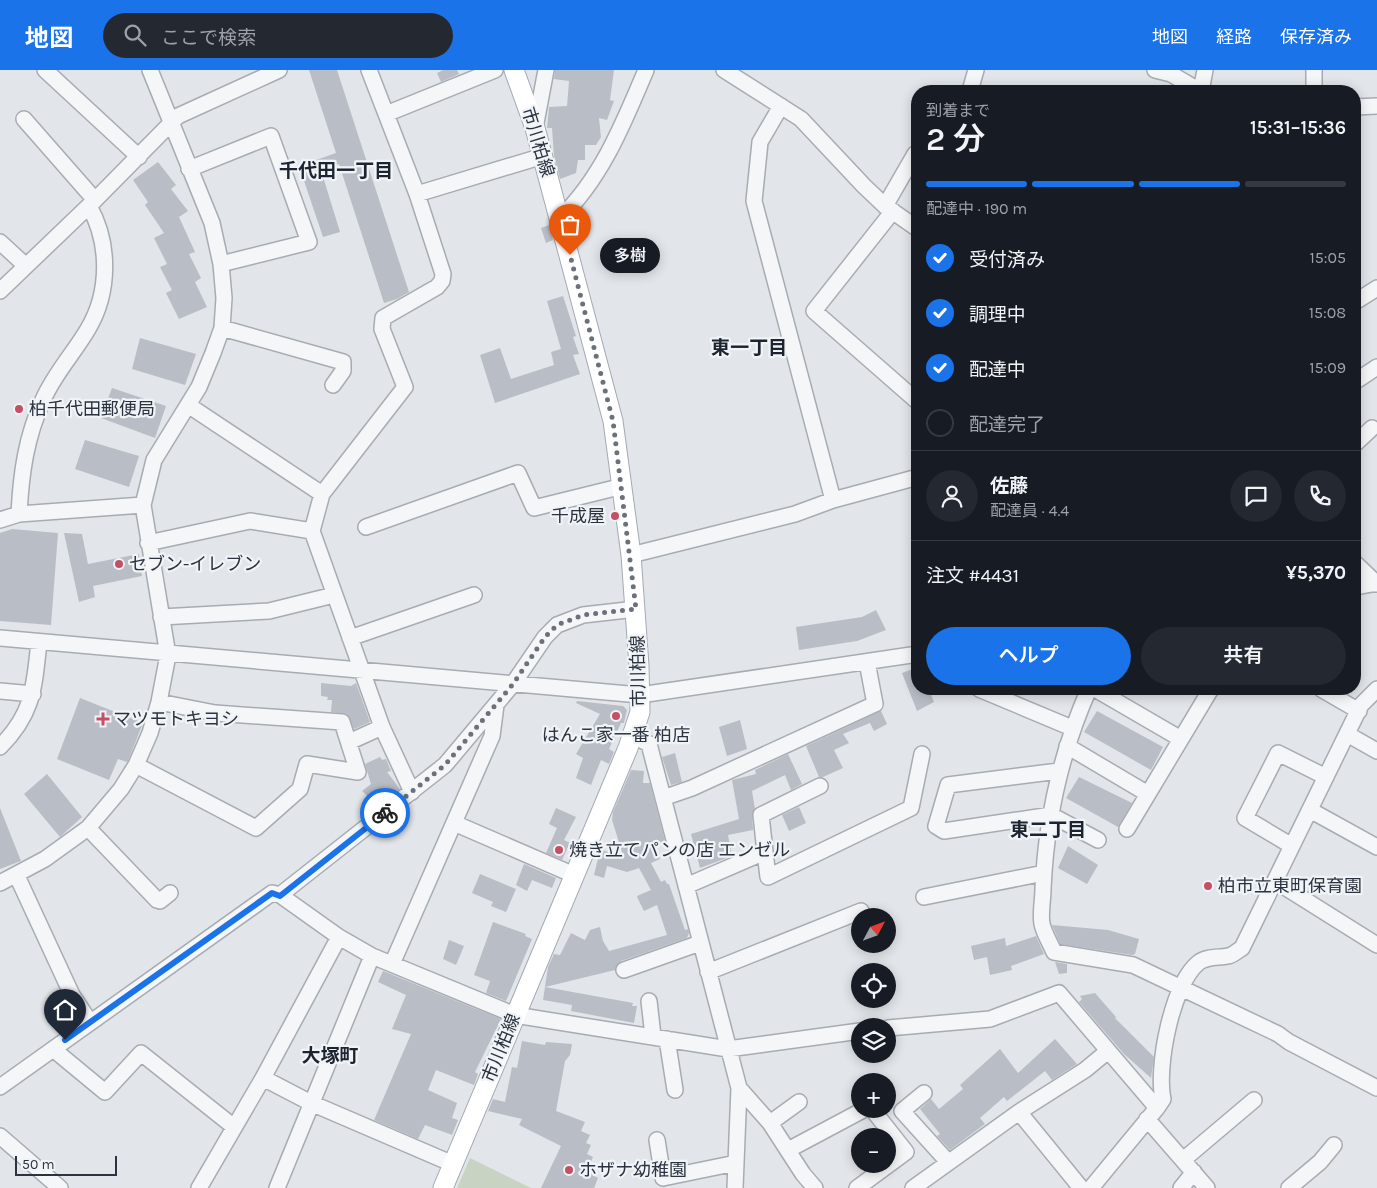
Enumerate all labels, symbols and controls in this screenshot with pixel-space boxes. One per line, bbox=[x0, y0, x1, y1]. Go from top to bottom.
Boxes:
search box bbox=[103, 13, 453, 58]
icon: search bbox=[121, 21, 149, 49]
text: 地図 bbox=[25, 24, 73, 52]
text: 地図 bbox=[1152, 26, 1188, 48]
text: 経路 bbox=[1216, 26, 1252, 48]
text: 保存済み bbox=[1280, 26, 1352, 48]
text: ここで検索 bbox=[161, 27, 256, 49]
text: 到着まで bbox=[926, 101, 990, 120]
street label: 市川柏線 bbox=[517, 104, 559, 180]
text: 15:31–15:36 bbox=[1250, 117, 1346, 139]
text: 2 分 bbox=[926, 121, 985, 158]
district label: 千代田一丁目 bbox=[279, 160, 393, 182]
text: 配達中 · 190 m bbox=[926, 199, 1027, 218]
pin bbox=[549, 204, 591, 255]
icon: bag bbox=[556, 211, 584, 239]
callout: 多樹 bbox=[600, 238, 660, 272]
icon: check bbox=[926, 244, 954, 272]
text: 多樹 bbox=[614, 246, 646, 265]
text: 15:05 bbox=[1309, 248, 1346, 267]
text: 受付済み bbox=[969, 249, 1045, 271]
icon: check bbox=[926, 299, 954, 327]
text: 15:08 bbox=[1309, 303, 1346, 322]
text: 調理中 bbox=[969, 304, 1026, 326]
district label: 東一丁目 bbox=[711, 337, 787, 359]
icon: check bbox=[926, 354, 954, 382]
text: 15:09 bbox=[1309, 358, 1346, 377]
text: 配達中 bbox=[969, 359, 1026, 381]
place label: 柏千代田郵便局 bbox=[29, 398, 155, 420]
marker: 柏千代田郵便局 bbox=[13, 403, 25, 415]
text: 配達完了 bbox=[969, 414, 1045, 436]
button: person bbox=[926, 470, 978, 522]
button: chat bbox=[1230, 470, 1282, 522]
button: phone bbox=[1294, 470, 1346, 522]
text: 佐藤 bbox=[990, 475, 1028, 497]
text: 配達員 · 4.4 bbox=[990, 501, 1069, 520]
place label: 千成屋 bbox=[551, 505, 605, 527]
marker: 千成屋 bbox=[609, 510, 621, 522]
place label: セブン-イレブン bbox=[129, 553, 261, 575]
marker: セブン-イレブン bbox=[113, 558, 125, 570]
text: ¥5,370 bbox=[1286, 562, 1346, 584]
text: 注文 #4431 bbox=[926, 565, 1019, 587]
button: ヘルプ bbox=[926, 627, 1131, 685]
button: 共有 bbox=[1141, 627, 1346, 685]
street label: 市川柏線 bbox=[626, 635, 650, 707]
place label: マツモトキヨシ bbox=[113, 708, 239, 730]
marker: はんこ家一番 柏店 bbox=[610, 710, 622, 722]
marker: マツモトキヨシ bbox=[97, 713, 109, 725]
place label: はんこ家一番 柏店 bbox=[542, 724, 690, 746]
courier bbox=[360, 788, 410, 838]
icon: bike bbox=[371, 799, 399, 827]
district label: 東二丁目 bbox=[1010, 819, 1086, 841]
place label: 焼き立てパンの店 エンゼル bbox=[569, 839, 790, 861]
marker: 焼き立てパンの店 エンゼル bbox=[553, 844, 565, 856]
place label: 柏市立東町保育園 bbox=[1218, 875, 1362, 897]
marker: 柏市立東町保育園 bbox=[1202, 880, 1214, 892]
north arrow bbox=[851, 908, 896, 952]
map controls bbox=[851, 908, 896, 1173]
button: locate bbox=[851, 963, 896, 1008]
pin bbox=[44, 989, 86, 1040]
icon: home bbox=[51, 996, 79, 1024]
street label: 市川柏線 bbox=[477, 1011, 525, 1085]
button: layers bbox=[851, 1018, 896, 1063]
district label: 大塚町 bbox=[301, 1045, 359, 1067]
button: + bbox=[851, 1073, 896, 1118]
button: − bbox=[851, 1128, 896, 1173]
scale bar bbox=[15, 1153, 118, 1176]
text: 50 m bbox=[22, 1156, 55, 1173]
place label: ホザナ幼稚園 bbox=[579, 1159, 687, 1181]
marker: ホザナ幼稚園 bbox=[563, 1164, 575, 1176]

